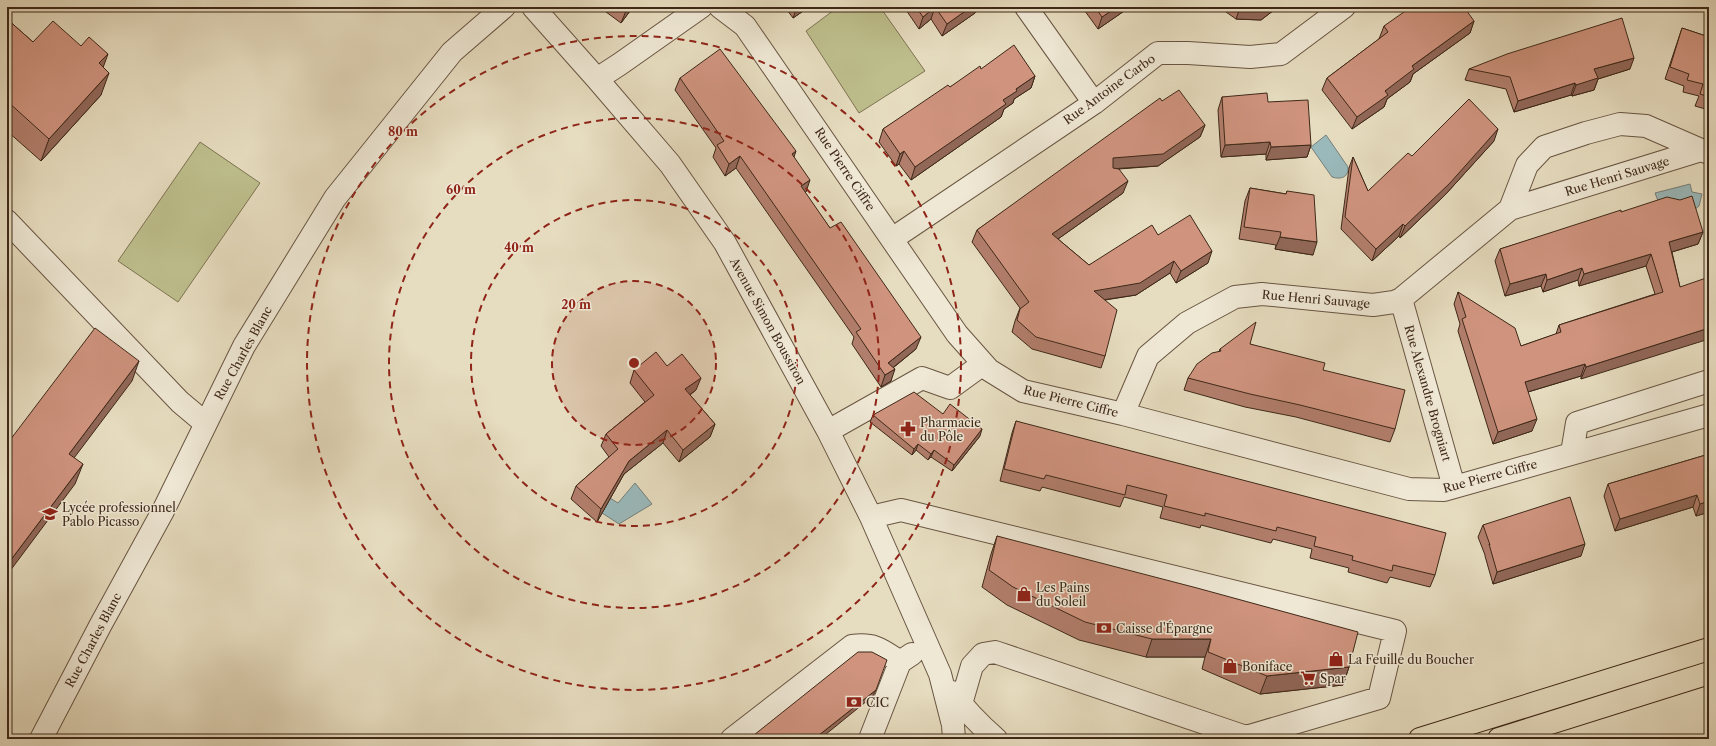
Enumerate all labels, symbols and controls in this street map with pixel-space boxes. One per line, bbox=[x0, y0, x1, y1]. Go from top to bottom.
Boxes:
street label: Rue Antoine Carbo bbox=[1060, 51, 1158, 127]
text: 80 m bbox=[388, 124, 418, 139]
street label: Rue Pierre Ciffre bbox=[812, 125, 878, 214]
street label: Rue Henri Sauvage bbox=[1563, 153, 1671, 199]
text: 60 m bbox=[446, 182, 476, 197]
text: 40 m bbox=[504, 240, 534, 255]
street label: Avenue Simon Boussiron bbox=[726, 254, 809, 388]
street label: Rue Henri Sauvage bbox=[1261, 287, 1371, 311]
text: 20 m bbox=[561, 297, 591, 312]
street label: Rue Charles Blanc bbox=[211, 303, 275, 403]
street label: Rue Alexandre Brogniart bbox=[1401, 323, 1455, 464]
centre of rings bbox=[627, 356, 641, 370]
street label: Rue Pierre Ciffre bbox=[1022, 382, 1120, 420]
place label: Pharmacie du Pôle bbox=[920, 415, 981, 444]
pharmacy icon: Pharmacie du Pôle bbox=[899, 420, 917, 438]
street label: Rue Pierre Ciffre bbox=[1441, 456, 1539, 496]
place label: Lycée professionnel Pablo Picasso bbox=[62, 500, 176, 529]
school or university icon: Lycée professionnel Pablo Picasso bbox=[41, 505, 59, 523]
place label: Les Pains du Soleil bbox=[1036, 580, 1089, 609]
shop icon: Les Pains du Soleil bbox=[1015, 585, 1033, 603]
street label: Rue Charles Blanc bbox=[62, 590, 124, 690]
bank icon: Caisse d'Épargne bbox=[1095, 619, 1113, 637]
place label: Caisse d'Épargne bbox=[1116, 620, 1213, 636]
shop icon: La Feuille du Boucher bbox=[1327, 650, 1345, 668]
place label: La Feuille du Boucher bbox=[1348, 652, 1474, 667]
shop icon: Boniface bbox=[1221, 657, 1239, 675]
place label: Boniface bbox=[1242, 659, 1293, 674]
supermarket icon: Spar bbox=[1299, 669, 1317, 687]
place label: Spar bbox=[1320, 671, 1346, 686]
bank icon: CIC bbox=[845, 693, 863, 711]
place label: CIC bbox=[866, 695, 889, 710]

